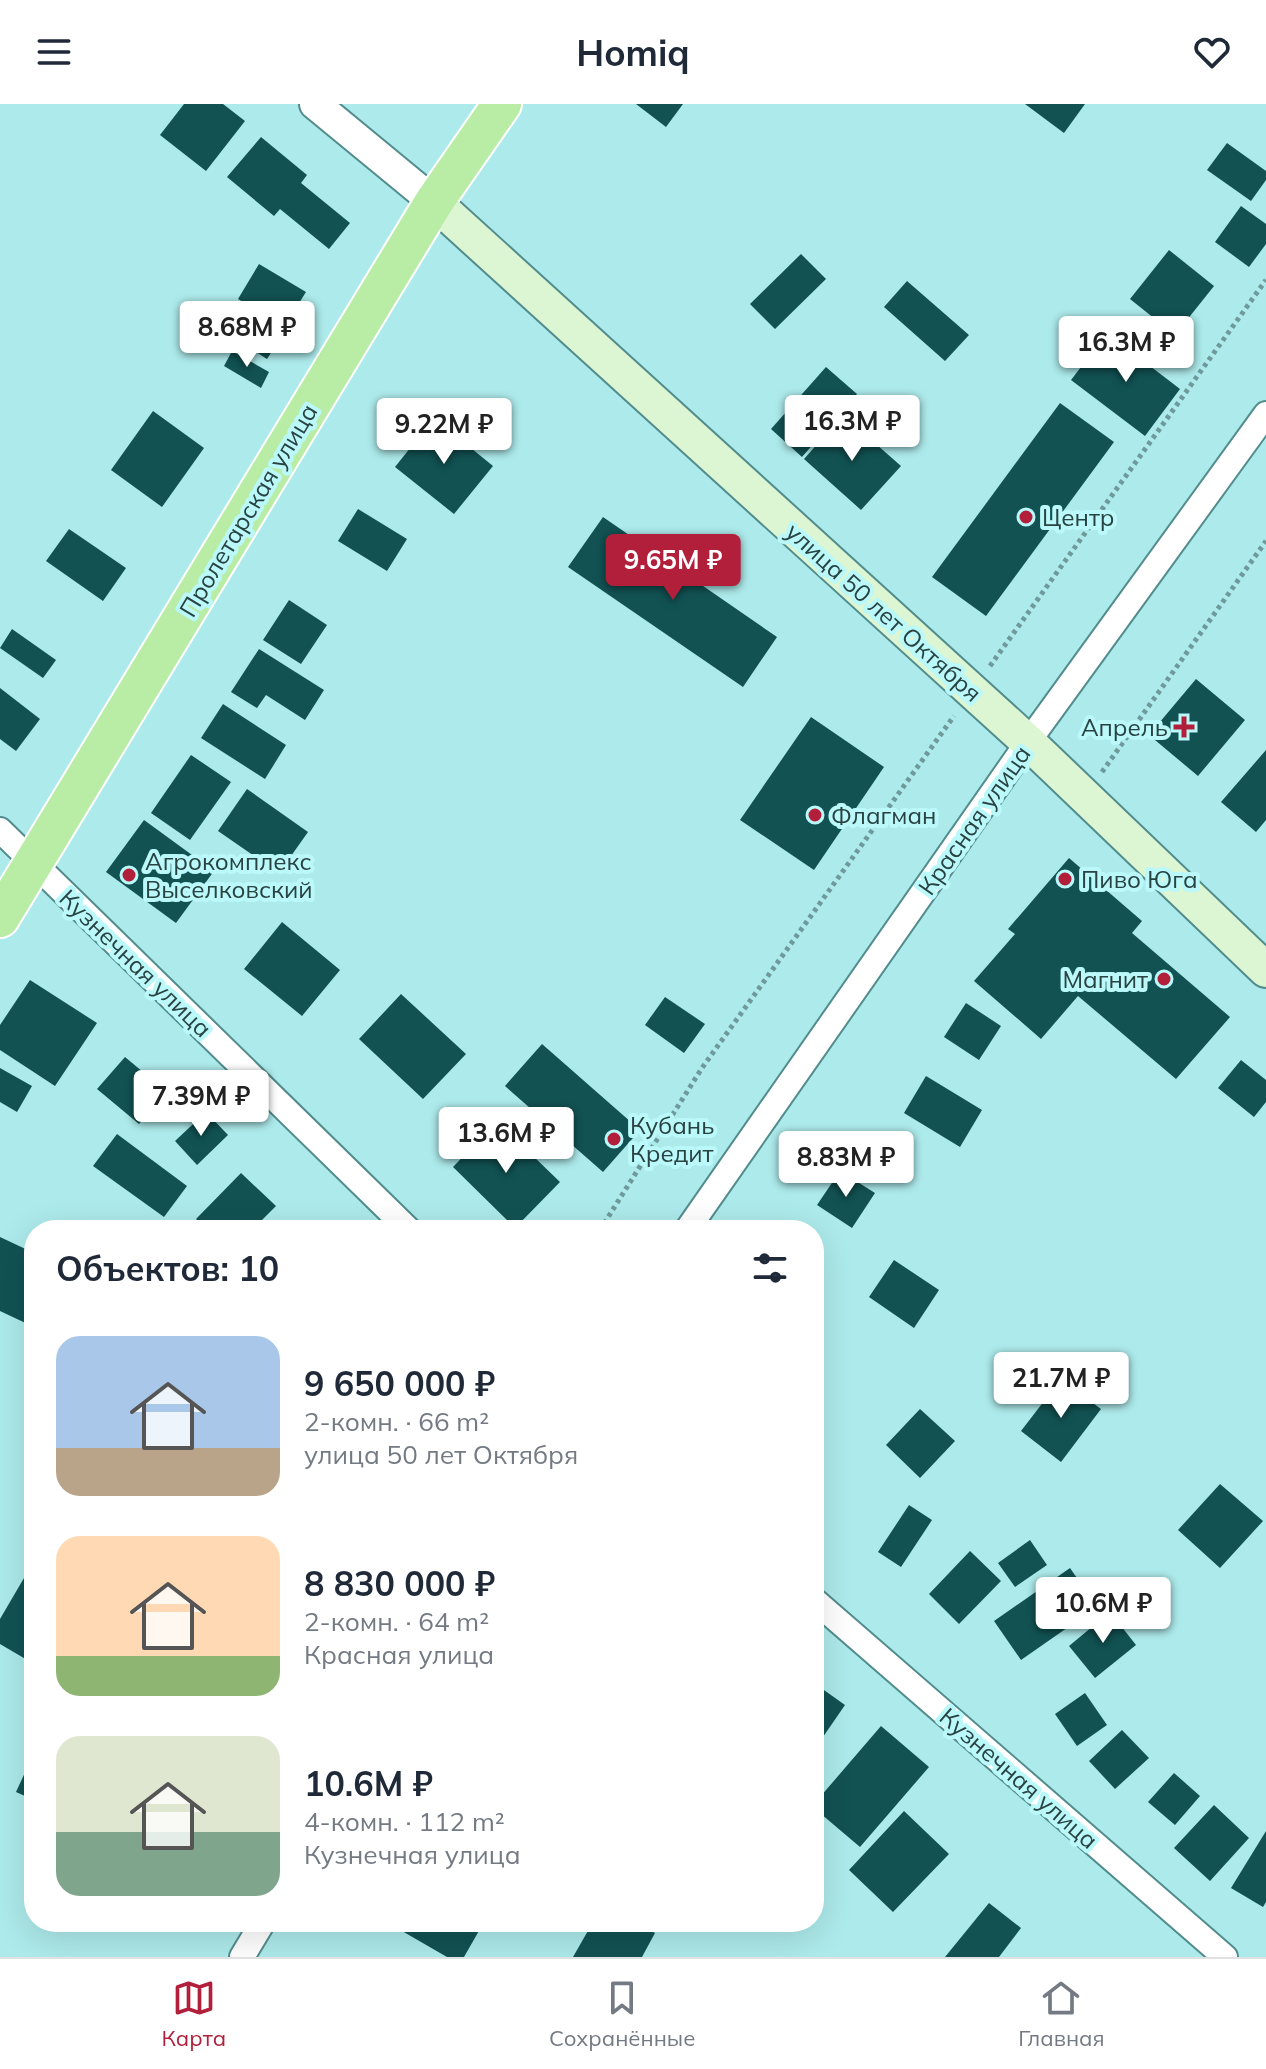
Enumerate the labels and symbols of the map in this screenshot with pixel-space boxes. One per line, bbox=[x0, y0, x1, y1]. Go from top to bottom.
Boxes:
pin: 8.68M ₽ bbox=[173, 301, 321, 369]
pin: 16.3M ₽ bbox=[1052, 316, 1200, 384]
pin: 16.3M ₽ bbox=[778, 395, 926, 463]
street label: Пролетарская улица bbox=[172, 398, 324, 622]
pin: 9.22M ₽ bbox=[370, 398, 518, 466]
place label: Центр bbox=[1042, 502, 1115, 532]
marker: Центр bbox=[1017, 508, 1035, 526]
street label: улица 50 лет Октября bbox=[780, 516, 988, 708]
pin: 9.65M ₽ bbox=[599, 534, 747, 602]
place label: Апрель bbox=[1081, 712, 1168, 742]
marker: Апрель bbox=[1175, 718, 1193, 736]
street label: Красная улица bbox=[911, 739, 1037, 901]
place label: Флагман bbox=[831, 800, 936, 830]
marker: Флагман bbox=[806, 806, 824, 824]
place label: Агрокомплекс Выселковский bbox=[145, 846, 313, 904]
place label: Пиво Юга bbox=[1081, 864, 1198, 894]
marker: Агрокомплекс Выселковский bbox=[120, 866, 138, 884]
marker: Пиво Юга bbox=[1056, 870, 1074, 888]
street label: Кузнечная улица bbox=[54, 883, 218, 1043]
place label: Магнит bbox=[1063, 964, 1148, 994]
marker: Магнит bbox=[1155, 970, 1173, 988]
pin: 7.39M ₽ bbox=[127, 1070, 275, 1138]
pin: 13.6M ₽ bbox=[432, 1107, 580, 1175]
place label: Кубань Кредит bbox=[630, 1110, 714, 1168]
marker: Кубань Кредит bbox=[605, 1130, 623, 1148]
pin: 8.83M ₽ bbox=[772, 1131, 920, 1199]
pin: 21.7M ₽ bbox=[987, 1352, 1135, 1420]
pin: 10.6M ₽ bbox=[1029, 1577, 1177, 1645]
street label: Кузнечная улица bbox=[934, 1701, 1104, 1855]

